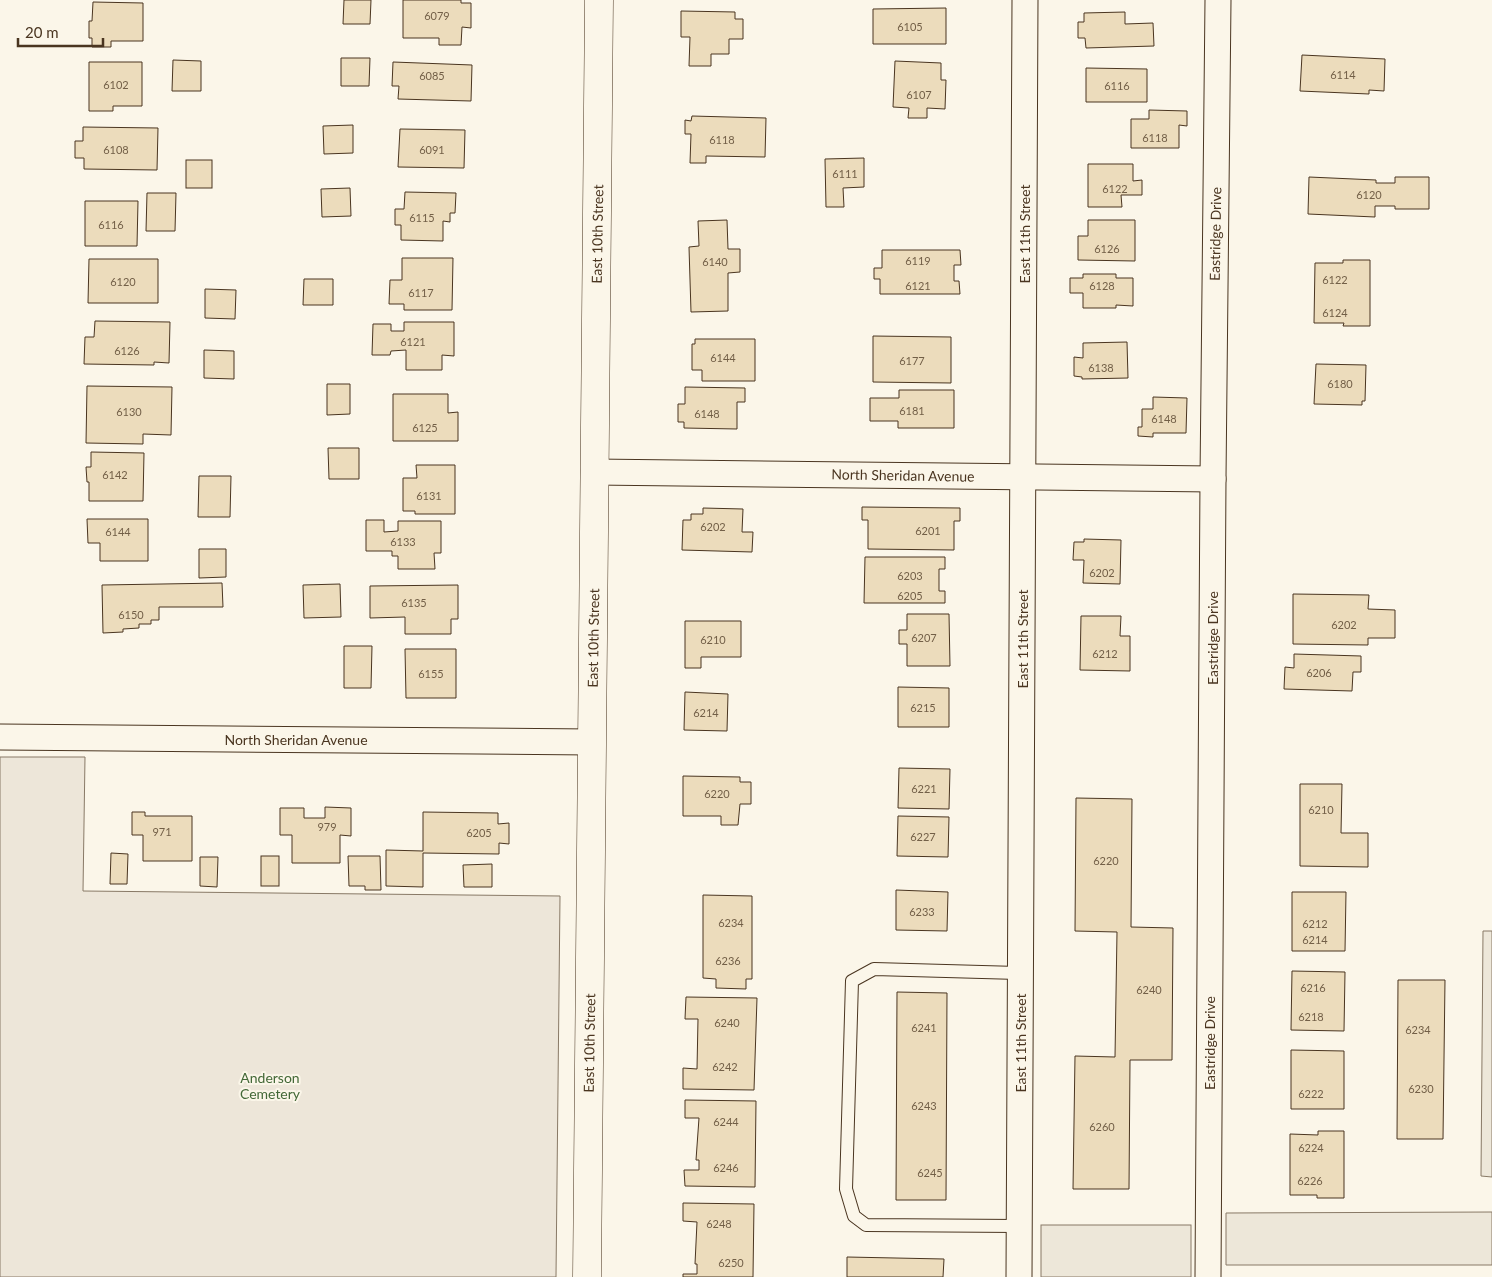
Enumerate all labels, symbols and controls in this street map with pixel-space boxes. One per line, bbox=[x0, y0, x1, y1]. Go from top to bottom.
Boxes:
house number: 6079 bbox=[424, 9, 450, 22]
scale bar bbox=[18, 15, 102, 47]
house number: 6105 bbox=[897, 20, 923, 33]
text: 20 m bbox=[25, 23, 59, 41]
house number: 6114 bbox=[1330, 68, 1356, 81]
house number: 6085 bbox=[419, 69, 445, 82]
house number: 6102 bbox=[103, 78, 129, 91]
house number: 6116 bbox=[1104, 79, 1130, 92]
house number: 6107 bbox=[906, 88, 932, 101]
house number: 6118 bbox=[1142, 131, 1168, 144]
house number: 6118 bbox=[709, 133, 735, 146]
house number: 6108 bbox=[103, 143, 129, 156]
house number: 6091 bbox=[419, 143, 445, 156]
house number: 6111 bbox=[832, 167, 858, 180]
house number: 6122 bbox=[1102, 182, 1128, 195]
street label: East 10th Street bbox=[588, 184, 606, 284]
street label: East 11th Street bbox=[1016, 184, 1033, 284]
street label: Eastridge Drive bbox=[1206, 187, 1224, 281]
house number: 6120 bbox=[1356, 188, 1382, 201]
house number: 6115 bbox=[409, 211, 435, 224]
house number: 6116 bbox=[98, 218, 124, 231]
house number: 6126 bbox=[1094, 242, 1120, 255]
house number: 6119 bbox=[905, 254, 931, 267]
house number: 6140 bbox=[702, 255, 728, 268]
house number: 6122 bbox=[1322, 273, 1348, 286]
house number: 6120 bbox=[110, 275, 136, 288]
house number: 6121 bbox=[905, 279, 931, 292]
house number: 6128 bbox=[1089, 279, 1115, 292]
house number: 6117 bbox=[408, 286, 434, 299]
house number: 6124 bbox=[1322, 306, 1348, 319]
house number: 6121 bbox=[400, 335, 426, 348]
house number: 6126 bbox=[114, 344, 140, 357]
house number: 6144 bbox=[710, 351, 736, 364]
house number: 6177 bbox=[899, 354, 925, 367]
house number: 6138 bbox=[1088, 361, 1114, 374]
house number: 6180 bbox=[1327, 377, 1353, 390]
house number: 6181 bbox=[899, 404, 925, 417]
house number: 6130 bbox=[116, 405, 142, 418]
house number: 6148 bbox=[694, 407, 720, 420]
house number: 6148 bbox=[1151, 412, 1177, 425]
house number: 6125 bbox=[412, 421, 438, 434]
street label: North Sheridan Avenue bbox=[831, 465, 975, 485]
house number: 6142 bbox=[102, 468, 128, 481]
house number: 6131 bbox=[416, 489, 442, 502]
house number: 6202 bbox=[700, 520, 726, 533]
house number: 6201 bbox=[915, 524, 941, 537]
house number: 6144 bbox=[105, 525, 131, 538]
house number: 6133 bbox=[390, 535, 416, 548]
house number: 6202 bbox=[1089, 566, 1115, 579]
house number: 6203 bbox=[897, 569, 923, 582]
street label: East 10th Street bbox=[584, 588, 602, 688]
house number: 6205 bbox=[897, 589, 923, 602]
street label: East 11th Street bbox=[1014, 589, 1031, 689]
street label: Eastridge Drive bbox=[1204, 591, 1221, 685]
house number: 6135 bbox=[401, 596, 427, 609]
house number: 6150 bbox=[118, 608, 144, 621]
house number: 6202 bbox=[1331, 618, 1357, 631]
house number: 6207 bbox=[911, 631, 937, 644]
house number: 6210 bbox=[700, 633, 726, 646]
house number: 6212 bbox=[1092, 647, 1118, 660]
house number: 6206 bbox=[1306, 666, 1332, 679]
house number: 6155 bbox=[418, 667, 444, 680]
house number: 6215 bbox=[910, 701, 936, 714]
house number: 6214 bbox=[693, 706, 719, 719]
street label: North Sheridan Avenue bbox=[224, 731, 368, 748]
house number: 6221 bbox=[911, 782, 937, 795]
house number: 6220 bbox=[704, 787, 730, 800]
house number: 6210 bbox=[1308, 803, 1334, 816]
house number: 979 bbox=[317, 820, 337, 833]
house number: 971 bbox=[152, 825, 172, 838]
house number: 6205 bbox=[466, 826, 492, 839]
house number: 6227 bbox=[910, 830, 936, 843]
house number: 6220 bbox=[1093, 854, 1119, 867]
house number: 6233 bbox=[909, 905, 935, 918]
house number: 6234 bbox=[718, 916, 744, 929]
house number: 6212 bbox=[1302, 917, 1328, 930]
house number: 6214 bbox=[1302, 933, 1328, 946]
house number: 6236 bbox=[715, 954, 741, 967]
house number: 6216 bbox=[1300, 981, 1326, 994]
house number: 6240 bbox=[1136, 983, 1162, 996]
street label: East 10th Street bbox=[580, 993, 598, 1093]
street label: East 11th Street bbox=[1012, 993, 1029, 1093]
street label: Eastridge Drive bbox=[1201, 996, 1218, 1090]
house number: 6218 bbox=[1298, 1010, 1324, 1023]
house number: 6240 bbox=[714, 1016, 740, 1029]
house number: 6241 bbox=[911, 1021, 937, 1034]
house number: 6234 bbox=[1405, 1023, 1431, 1036]
house number: 6242 bbox=[712, 1060, 738, 1073]
park label: Anderson Cemetery bbox=[240, 1069, 301, 1102]
house number: 6230 bbox=[1408, 1082, 1434, 1095]
house number: 6222 bbox=[1298, 1087, 1324, 1100]
house number: 6243 bbox=[911, 1099, 937, 1112]
house number: 6244 bbox=[713, 1115, 739, 1128]
house number: 6260 bbox=[1089, 1120, 1115, 1133]
house number: 6224 bbox=[1298, 1141, 1324, 1154]
house number: 6246 bbox=[713, 1161, 739, 1174]
house number: 6245 bbox=[917, 1166, 943, 1179]
house number: 6226 bbox=[1297, 1174, 1323, 1187]
house number: 6248 bbox=[706, 1217, 732, 1230]
house number: 6250 bbox=[718, 1256, 744, 1269]

